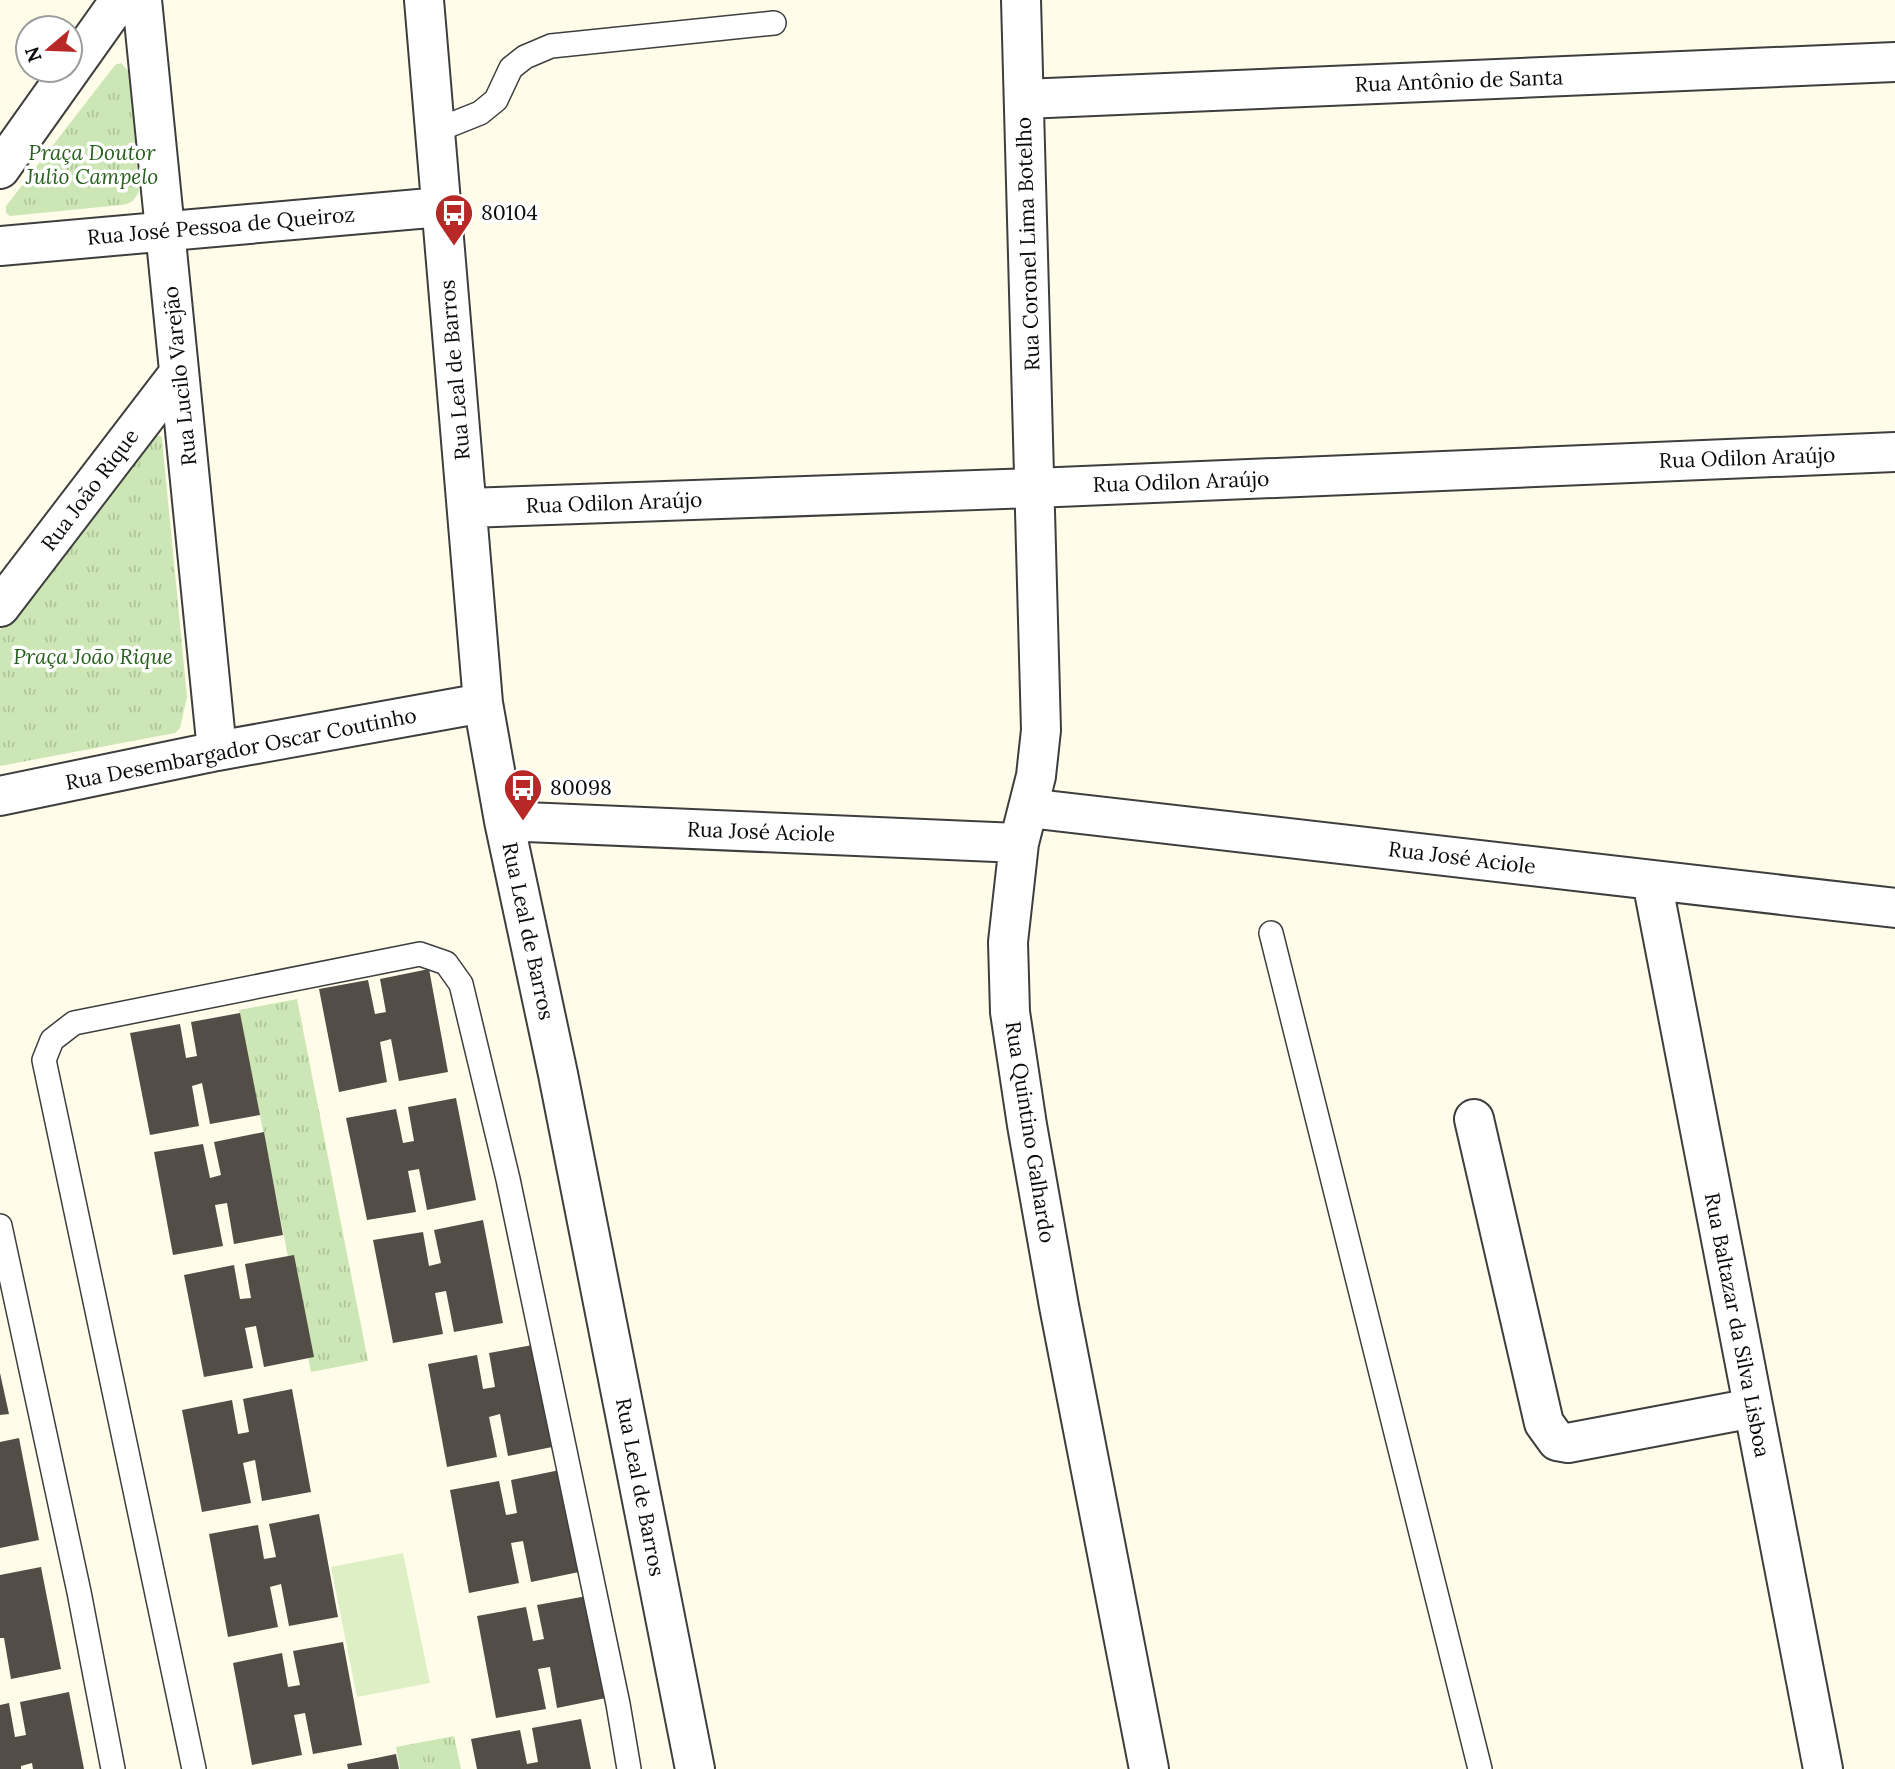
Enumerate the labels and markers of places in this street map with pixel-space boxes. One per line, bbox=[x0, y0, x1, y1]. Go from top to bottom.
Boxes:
bus stop icon: 80104 bbox=[433, 192, 475, 247]
place label: 80104 bbox=[481, 199, 538, 226]
bus stop icon: 80098 bbox=[502, 767, 544, 822]
place label: 80098 bbox=[550, 774, 612, 801]

